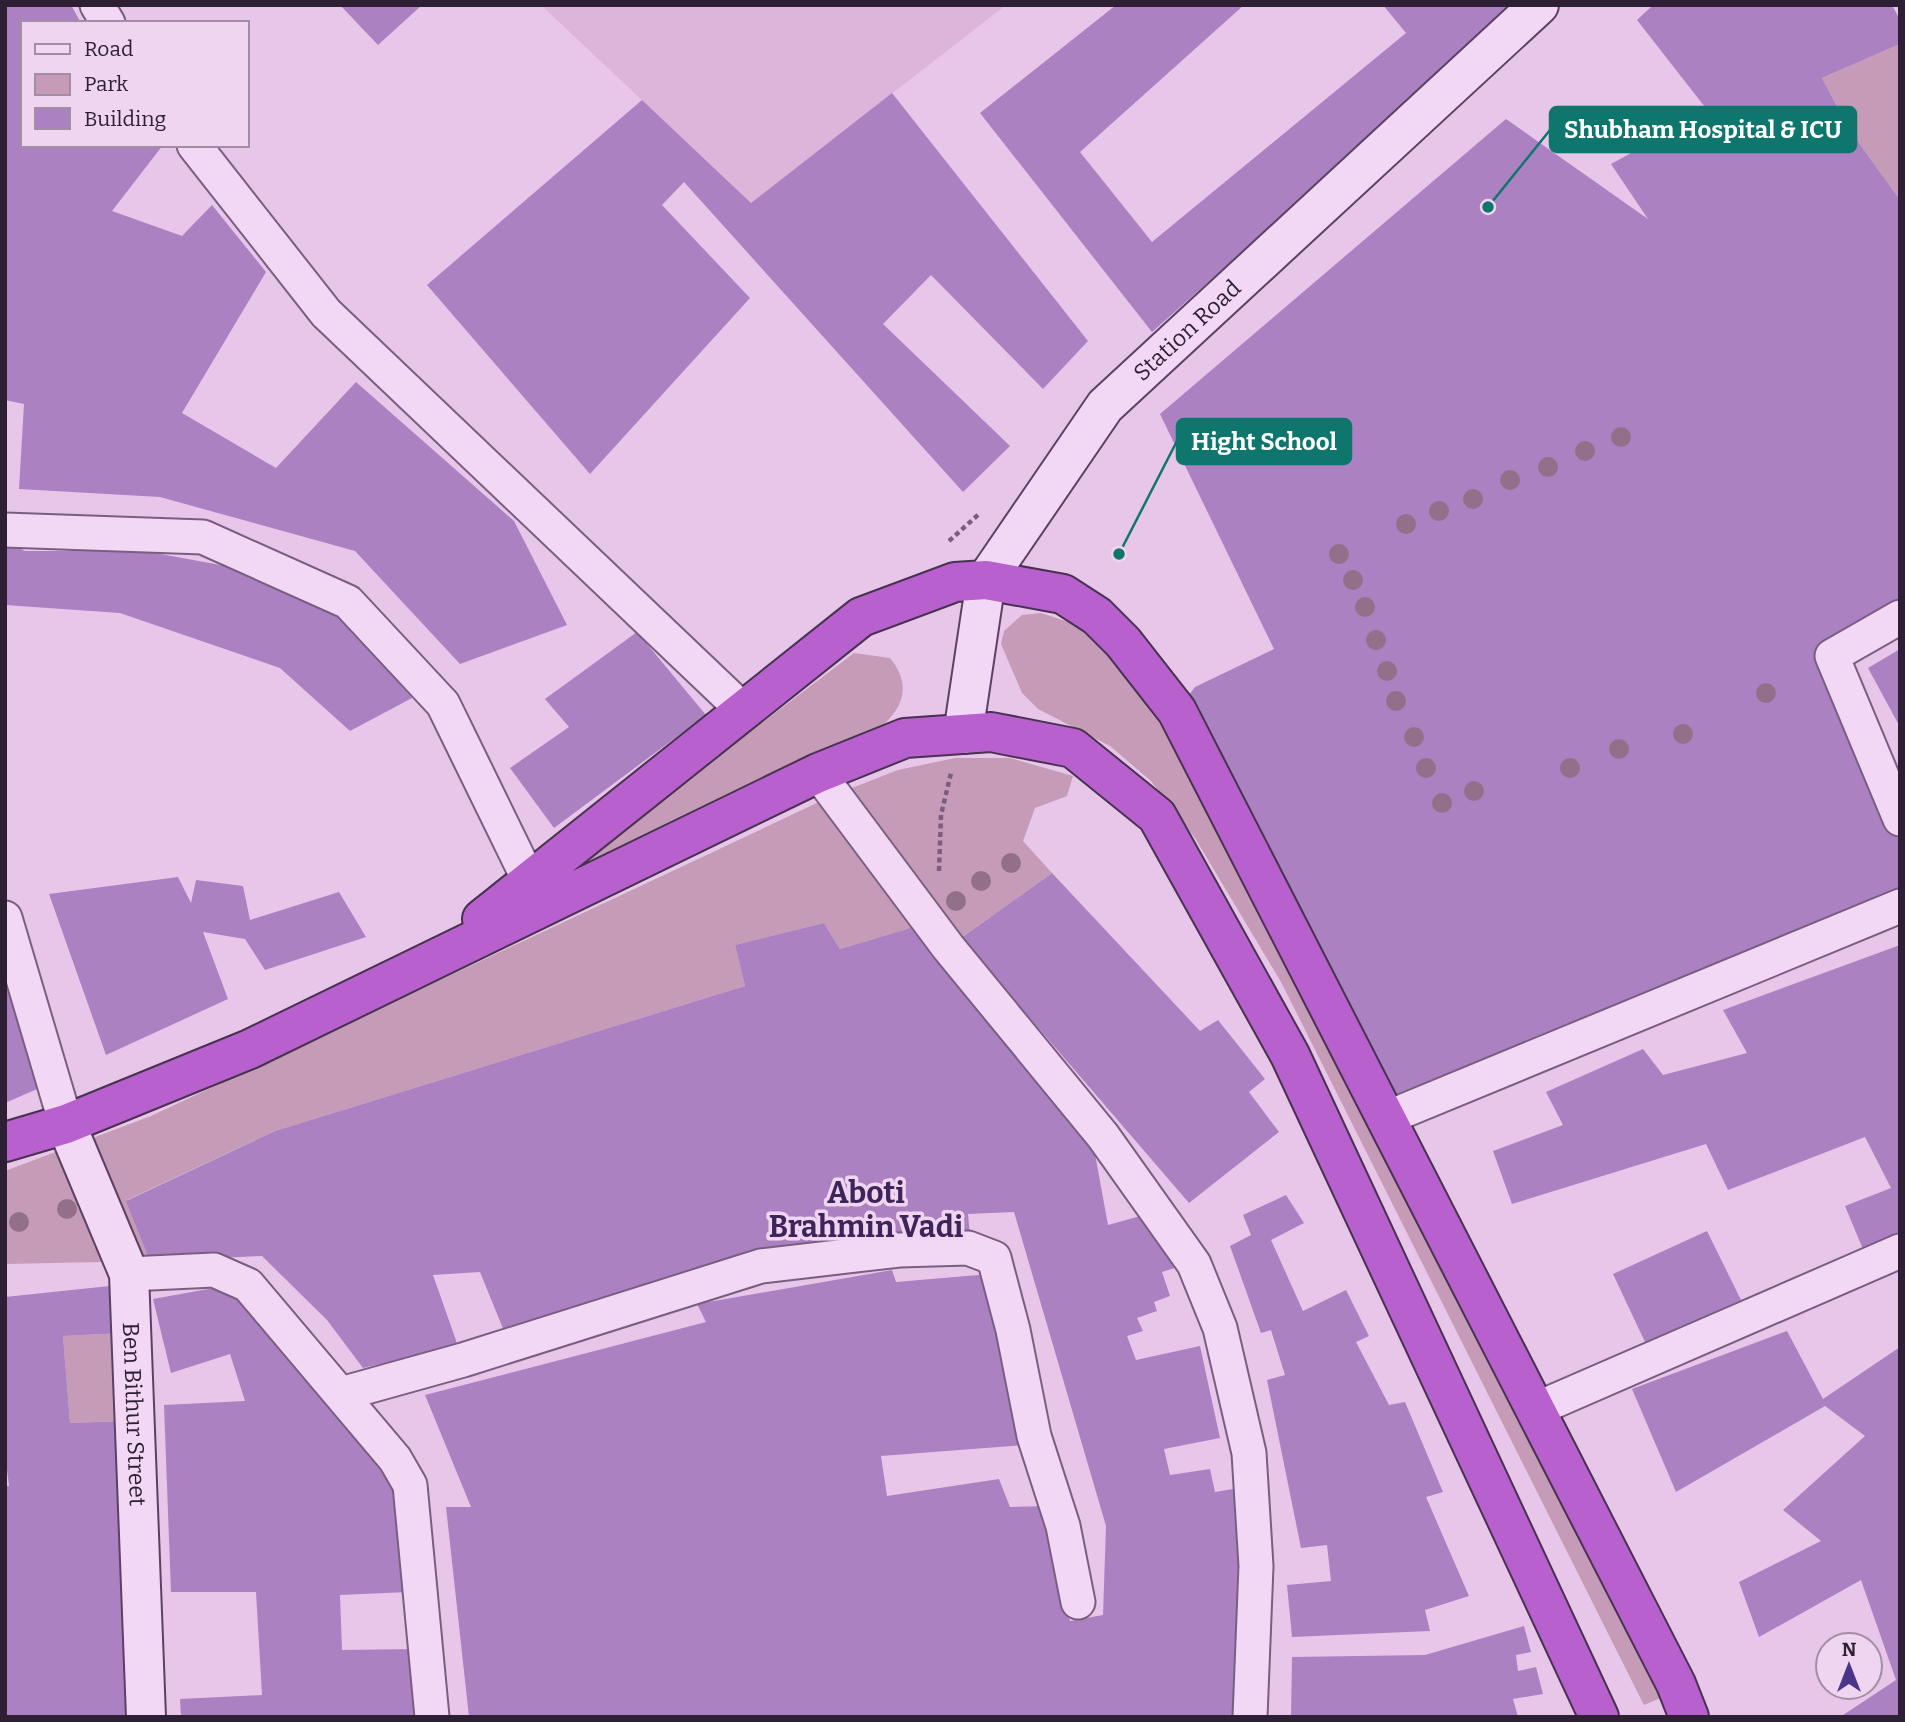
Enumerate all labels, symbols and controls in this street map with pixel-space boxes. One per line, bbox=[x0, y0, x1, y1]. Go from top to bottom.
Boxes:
legend bbox=[21, 21, 248, 147]
text: Road bbox=[84, 36, 133, 62]
text: Park bbox=[84, 71, 128, 97]
text: Building bbox=[84, 106, 167, 132]
callout: Shubham Hospital & ICU bbox=[1550, 107, 1856, 152]
text: Shubham Hospital & ICU bbox=[1564, 116, 1842, 144]
street label: Station Road bbox=[1127, 274, 1247, 387]
callout: Hight School bbox=[1177, 419, 1351, 464]
text: Hight School bbox=[1191, 428, 1338, 456]
district label: Aboti Brahmin Vadi bbox=[769, 1175, 964, 1245]
street label: Ben Bithur Street bbox=[117, 1322, 152, 1507]
north arrow bbox=[1814, 1631, 1884, 1701]
text: N bbox=[1842, 1638, 1857, 1661]

